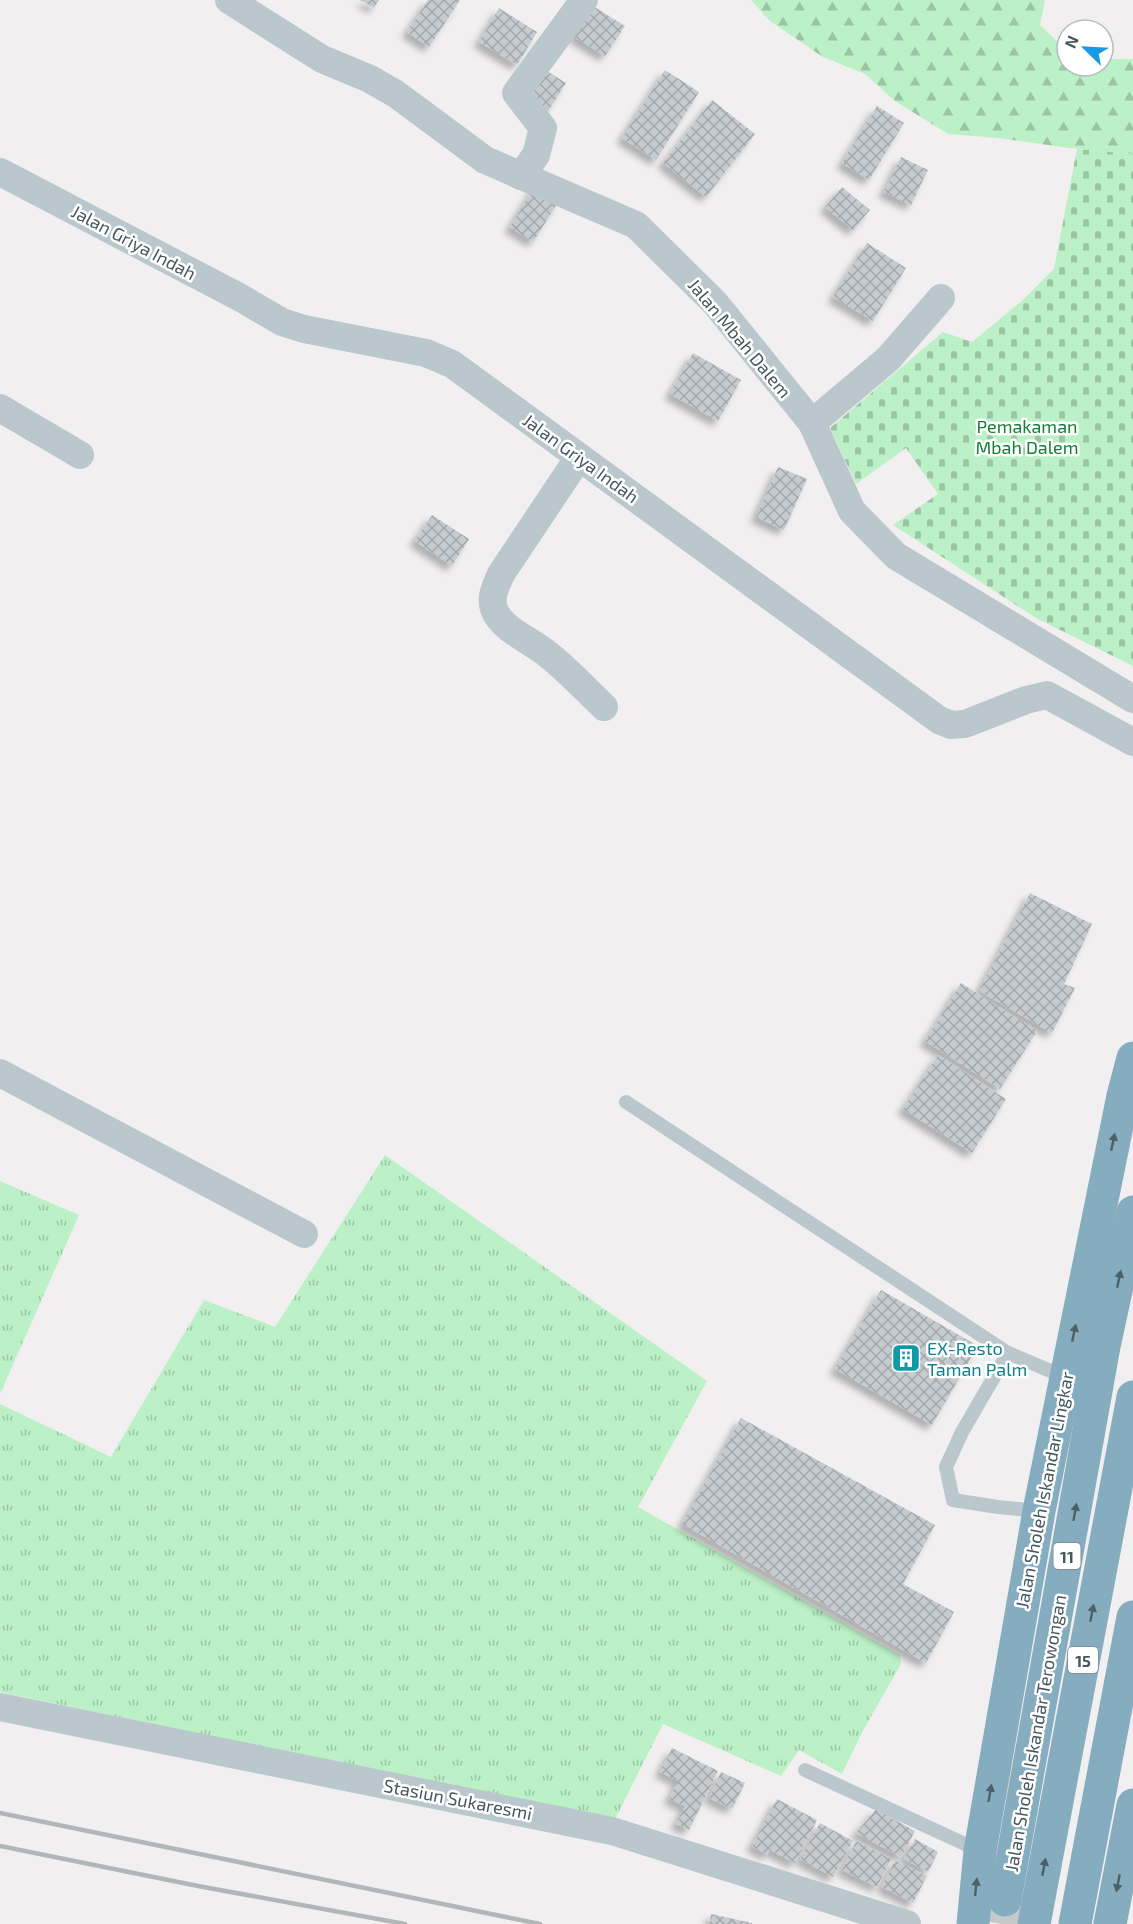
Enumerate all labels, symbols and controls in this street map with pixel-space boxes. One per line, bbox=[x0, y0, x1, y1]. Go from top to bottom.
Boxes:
north arrow bbox=[1055, 18, 1115, 78]
text: N bbox=[1060, 33, 1082, 51]
street label: Jalan Griya Indah bbox=[68, 200, 200, 284]
street label: Jalan Mbah Dalem bbox=[684, 274, 796, 402]
street label: Jalan Griya Indah bbox=[519, 409, 643, 507]
park label: Pemakaman Mbah Dalem bbox=[975, 415, 1079, 458]
one-way arrow bbox=[1109, 1132, 1118, 1151]
one-way arrow bbox=[1115, 1269, 1124, 1288]
one-way arrow bbox=[1070, 1323, 1079, 1342]
place label: EX-Resto Taman Palm bbox=[927, 1337, 1027, 1380]
building icon: EX-Resto Taman Palm bbox=[890, 1342, 922, 1374]
street label: Jalan Sholeh Iskandar Lingkar bbox=[1010, 1370, 1078, 1610]
one-way arrow bbox=[1071, 1502, 1080, 1521]
road number: 11 bbox=[1054, 1543, 1080, 1569]
street label: Jalan Sholeh Iskandar Terowongan bbox=[1000, 1593, 1070, 1873]
one-way arrow bbox=[1088, 1603, 1097, 1622]
road number: 15 bbox=[1068, 1647, 1098, 1673]
street label: Stasiun Sukaresmi bbox=[382, 1774, 534, 1824]
one-way arrow bbox=[986, 1784, 995, 1803]
one-way arrow bbox=[1040, 1857, 1049, 1876]
one-way arrow bbox=[1113, 1874, 1122, 1893]
one-way arrow bbox=[971, 1878, 981, 1897]

